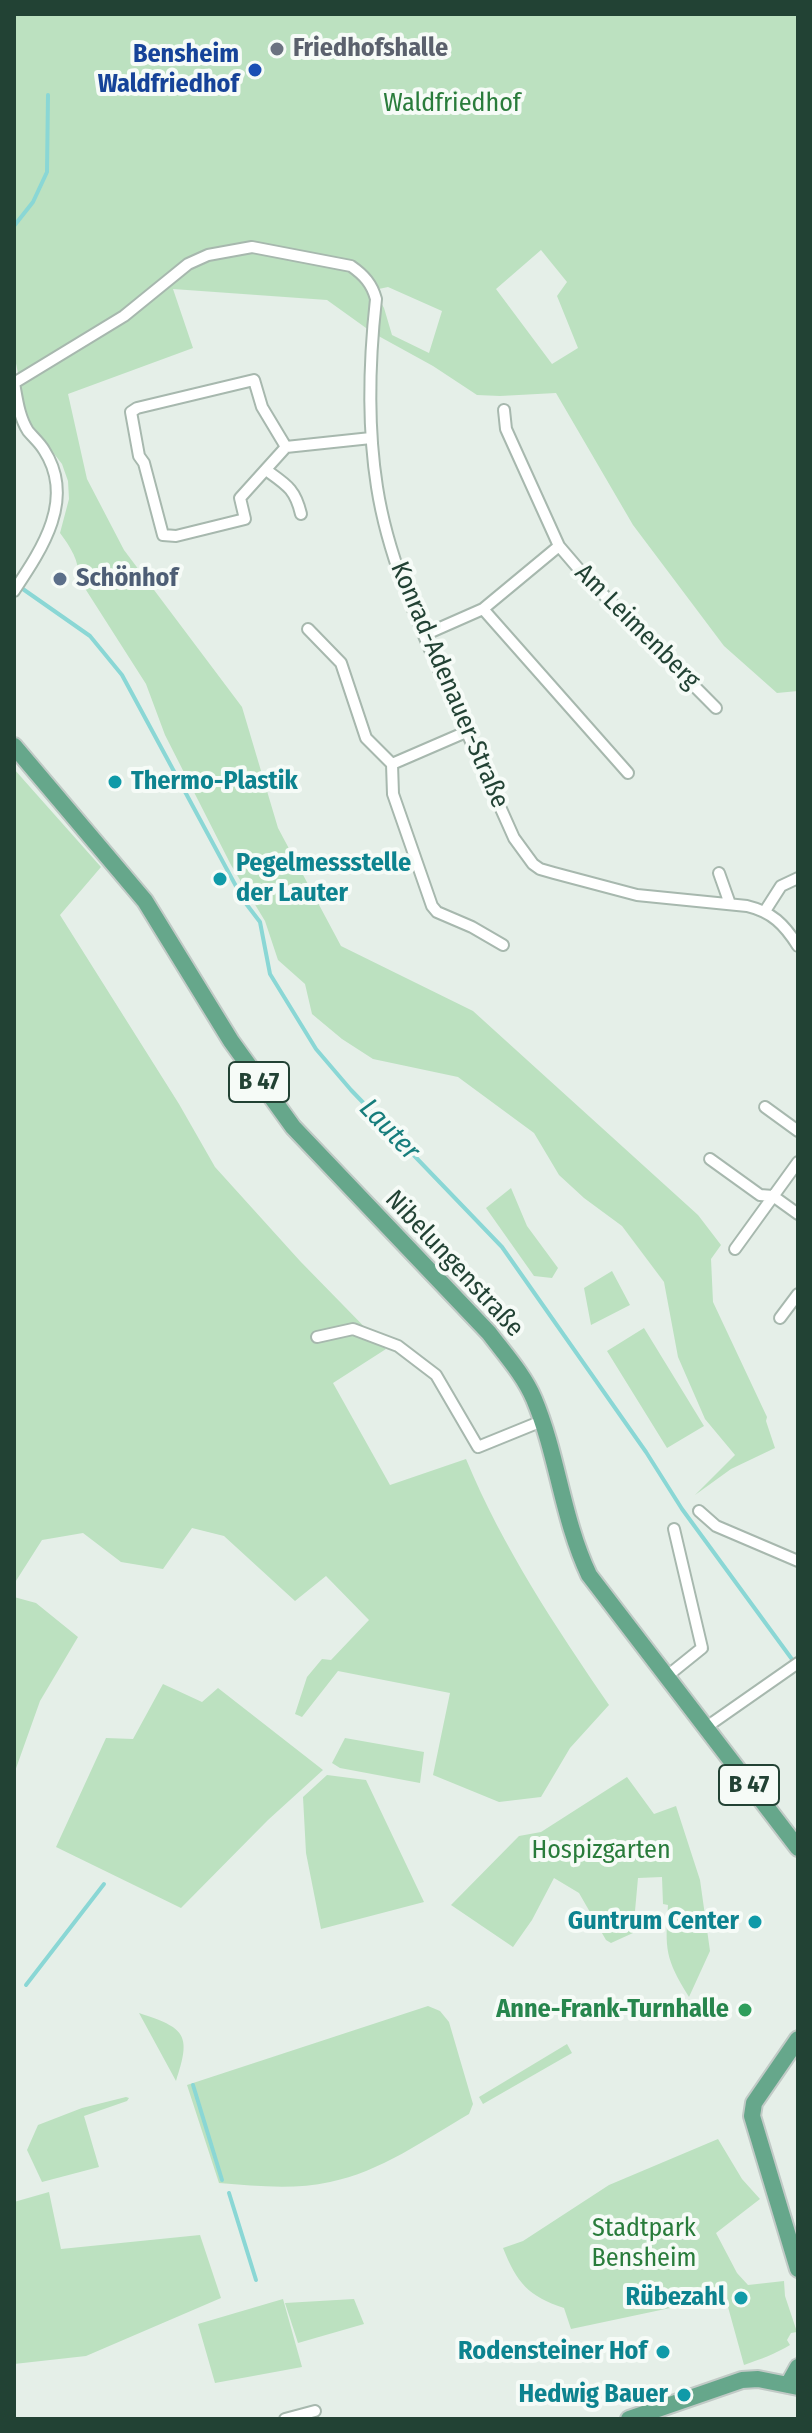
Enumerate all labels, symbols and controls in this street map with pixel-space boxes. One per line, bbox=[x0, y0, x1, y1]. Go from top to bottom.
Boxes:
place label: Friedhofshalle bbox=[293, 33, 448, 65]
place label: Bensheim Waldfriedhof bbox=[98, 39, 239, 100]
marker: Friedhofshalle bbox=[268, 40, 286, 58]
marker: Bensheim Waldfriedhof bbox=[246, 61, 264, 79]
park label: Waldfriedhof bbox=[383, 88, 521, 120]
street label: Konrad-Adenauer-Straße bbox=[383, 557, 515, 813]
street label: Am Leimenberg bbox=[568, 558, 706, 696]
place label: Schönhof bbox=[76, 563, 178, 595]
marker: Schönhof bbox=[51, 570, 69, 588]
place label: Thermo-Plastik bbox=[131, 766, 298, 798]
marker: Thermo-Plastik bbox=[106, 773, 124, 791]
place label: Pegelmessstelle der Lauter bbox=[236, 848, 411, 910]
marker: Pegelmessstelle der Lauter bbox=[211, 870, 229, 888]
road number: B 47 bbox=[229, 1062, 289, 1102]
water label: Lauter bbox=[352, 1092, 426, 1168]
street label: Nibelungenstraße bbox=[378, 1184, 530, 1344]
road number: B 47 bbox=[719, 1765, 779, 1805]
park label: Hospizgarten bbox=[531, 1835, 671, 1867]
place label: Guntrum Center bbox=[568, 1906, 739, 1938]
marker: Guntrum Center bbox=[746, 1913, 764, 1931]
place label: Anne-Frank-Turnhalle bbox=[496, 1994, 729, 2026]
marker: Anne-Frank-Turnhalle bbox=[736, 2001, 754, 2019]
park label: Stadtpark Bensheim bbox=[592, 2213, 696, 2274]
place label: Rübezahl bbox=[626, 2282, 725, 2314]
marker: Rübezahl bbox=[732, 2289, 750, 2307]
place label: Rodensteiner Hof bbox=[458, 2336, 647, 2368]
marker: Rodensteiner Hof bbox=[654, 2343, 672, 2361]
place label: Hedwig Bauer bbox=[518, 2379, 668, 2411]
marker: Hedwig Bauer bbox=[675, 2386, 693, 2404]

